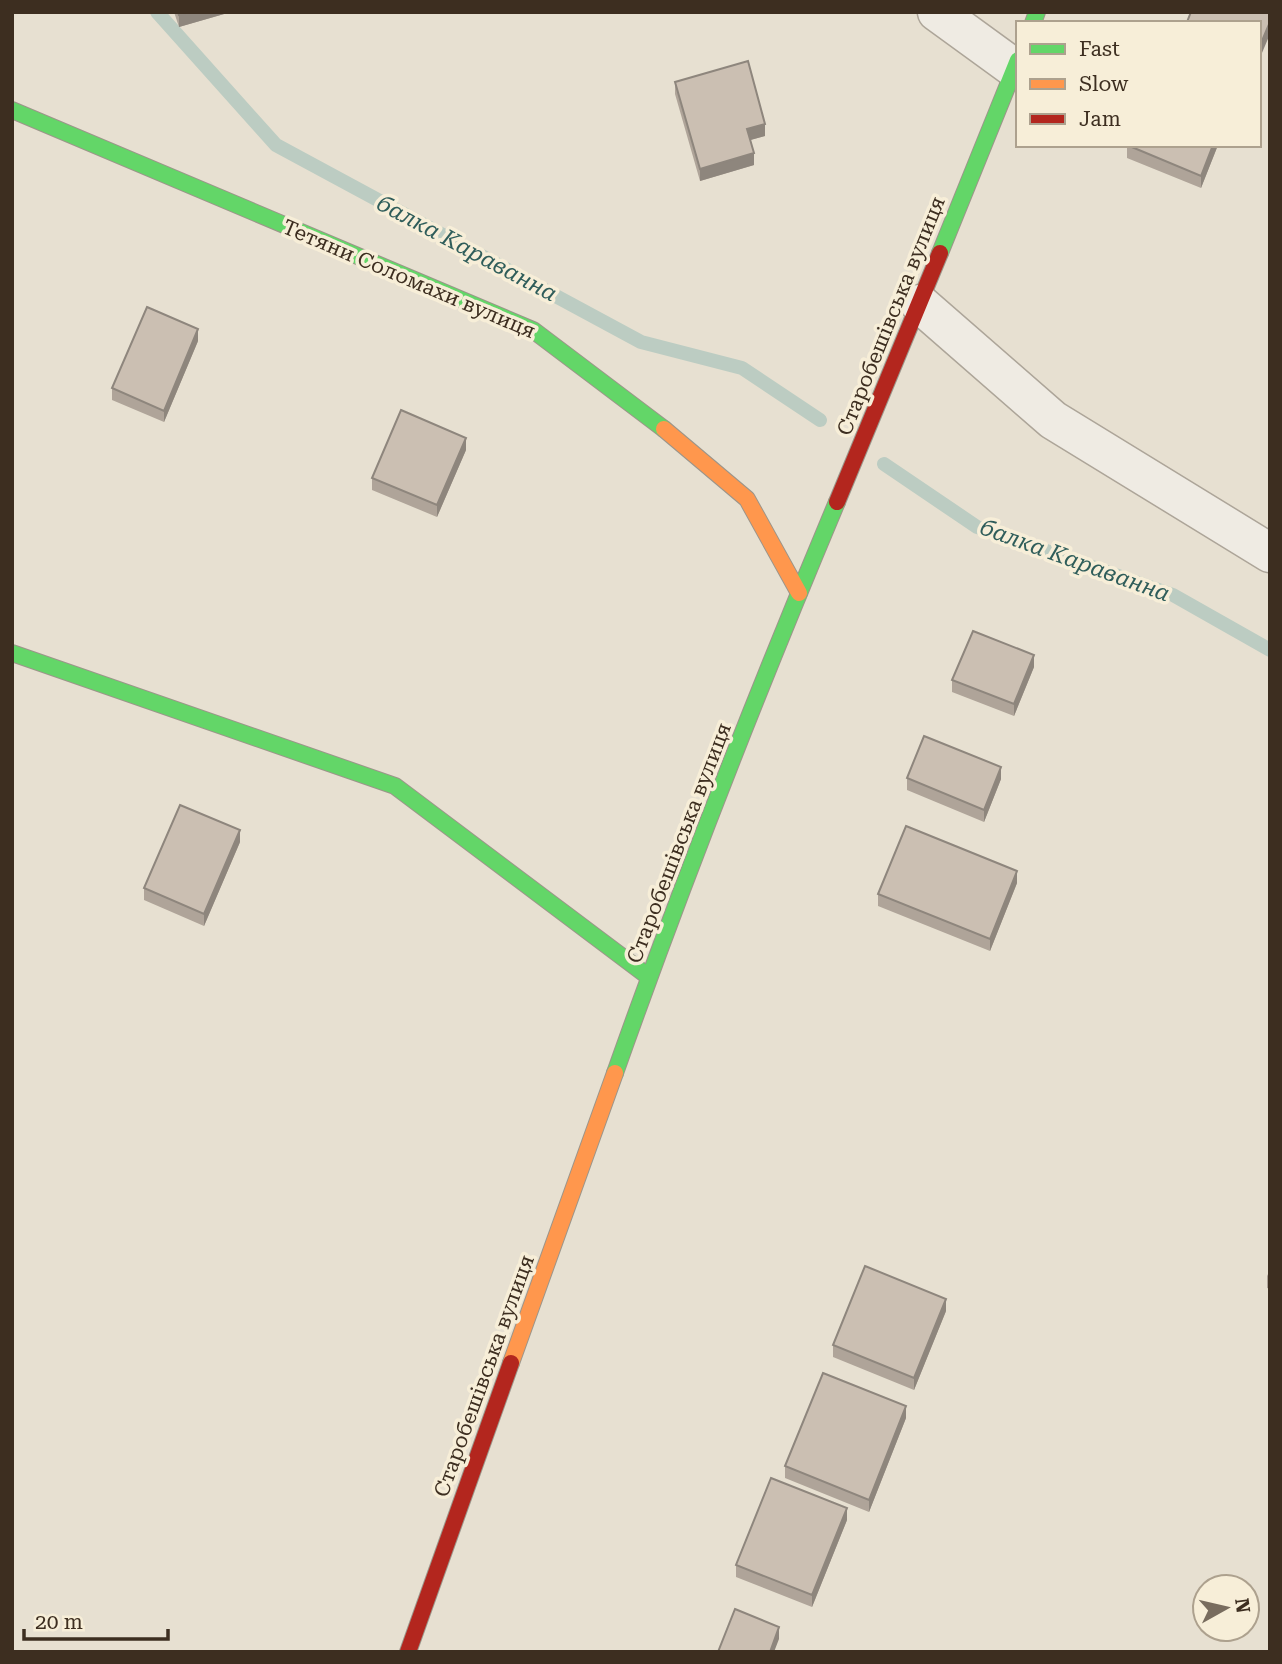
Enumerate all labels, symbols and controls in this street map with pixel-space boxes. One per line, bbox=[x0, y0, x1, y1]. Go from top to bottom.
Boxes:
legend bbox=[1016, 21, 1261, 147]
text: Fast bbox=[1079, 37, 1120, 61]
text: Slow bbox=[1079, 72, 1129, 96]
text: Jam bbox=[1079, 107, 1121, 131]
water label: балка Караванна bbox=[372, 190, 562, 307]
street label: Старобешівська вулиця bbox=[832, 193, 950, 439]
street label: Тетяни Соломахи вулиця bbox=[279, 215, 539, 343]
water label: балка Караванна bbox=[976, 514, 1174, 607]
street label: Старобешівська вулиця bbox=[622, 719, 736, 967]
street label: Старобешівська вулиця bbox=[429, 1252, 539, 1500]
north arrow bbox=[1191, 1573, 1261, 1643]
text: N bbox=[1230, 1597, 1255, 1615]
scale bar bbox=[24, 1598, 168, 1642]
text: 20 m bbox=[35, 1610, 83, 1634]

